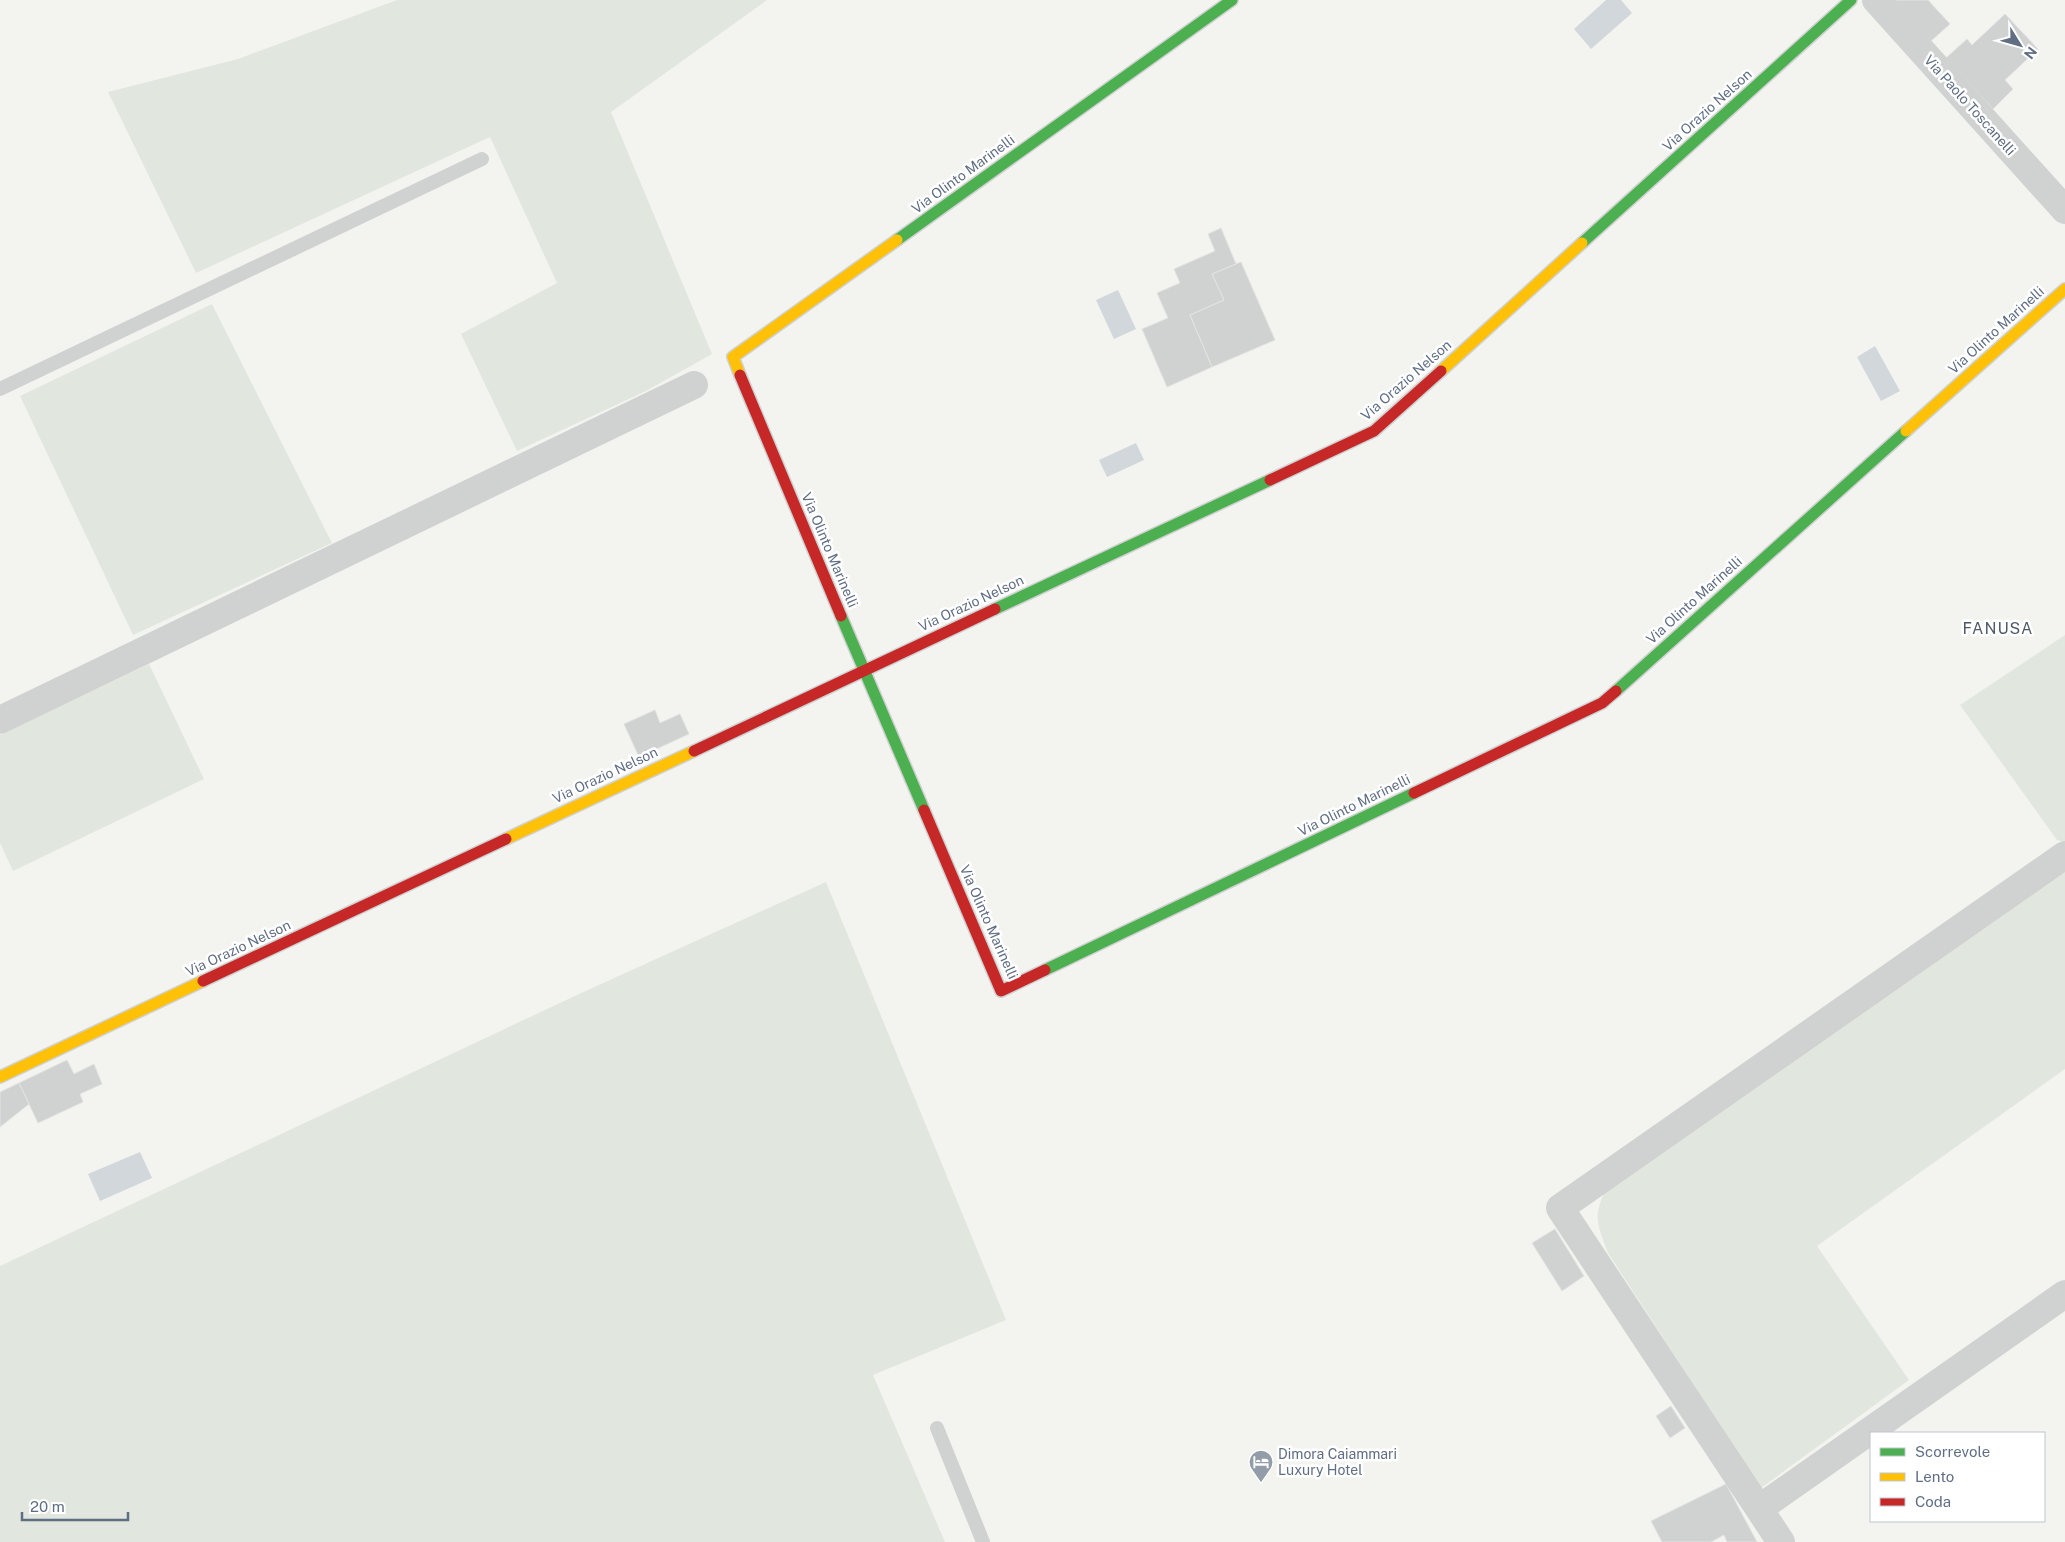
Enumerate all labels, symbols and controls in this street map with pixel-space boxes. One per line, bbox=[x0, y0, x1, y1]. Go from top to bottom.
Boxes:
north arrow bbox=[1995, 20, 2045, 70]
text: N bbox=[2021, 44, 2040, 62]
street label: Via Paolo Toscanelli bbox=[1921, 52, 2019, 158]
street label: Via Orazio Nelson bbox=[1659, 66, 1755, 154]
street label: Via Olinto Marinelli bbox=[909, 131, 1017, 217]
street label: Via Olinto Marinelli bbox=[1945, 283, 2047, 377]
street label: Via Orazio Nelson bbox=[1358, 337, 1454, 423]
street label: Via Olinto Marinelli bbox=[799, 490, 861, 610]
street label: Via Olinto Marinelli bbox=[1643, 553, 1745, 647]
street label: Via Orazio Nelson bbox=[916, 572, 1026, 634]
district label: FANUSA bbox=[1963, 619, 2033, 638]
street label: Via Orazio Nelson bbox=[550, 744, 660, 806]
street label: Via Olinto Marinelli bbox=[1295, 771, 1413, 839]
street label: Via Olinto Marinelli bbox=[957, 863, 1021, 981]
street label: Via Orazio Nelson bbox=[183, 917, 293, 979]
legend bbox=[1870, 1432, 2045, 1522]
text: Scorrevole bbox=[1915, 1443, 1990, 1460]
place label: Dimora Caiammari Luxury Hotel bbox=[1278, 1446, 1397, 1478]
hotel icon: Dimora Caiammari Luxury Hotel bbox=[1248, 1449, 1274, 1483]
text: Lento bbox=[1915, 1468, 1954, 1485]
scale bar bbox=[22, 1490, 129, 1522]
text: Coda bbox=[1915, 1493, 1951, 1510]
text: 20 m bbox=[30, 1498, 65, 1515]

